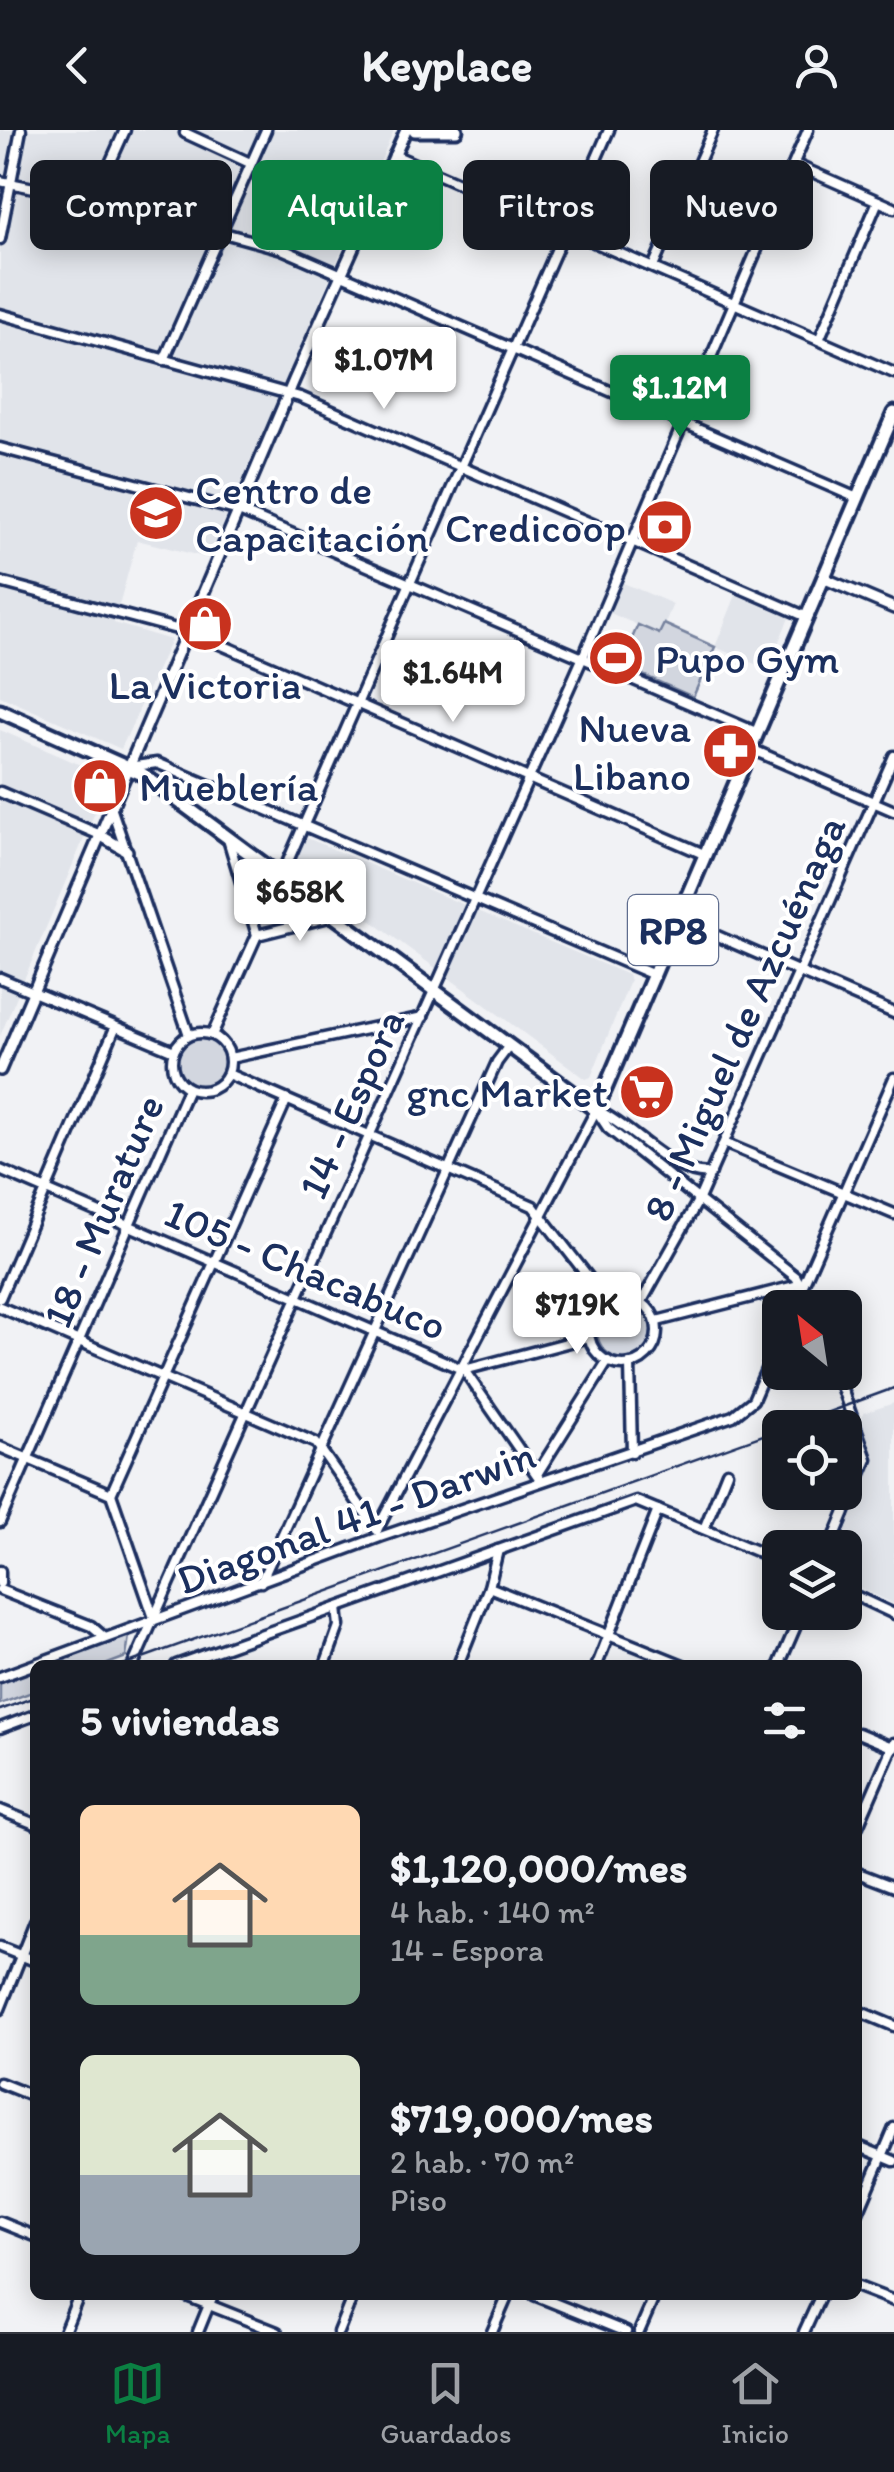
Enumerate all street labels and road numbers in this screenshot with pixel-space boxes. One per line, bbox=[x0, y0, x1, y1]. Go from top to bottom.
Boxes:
street label: 8 - Miguel de Azcuénaga bbox=[632, 807, 856, 1229]
road number: RP8 bbox=[628, 895, 718, 965]
street label: 14 - Espora bbox=[287, 1001, 415, 1207]
street label: 18 - Murature bbox=[31, 1087, 175, 1335]
street label: 105 - Chacabuco bbox=[158, 1187, 454, 1351]
street label: Diagonal 41 - Darwin bbox=[170, 1428, 542, 1606]

